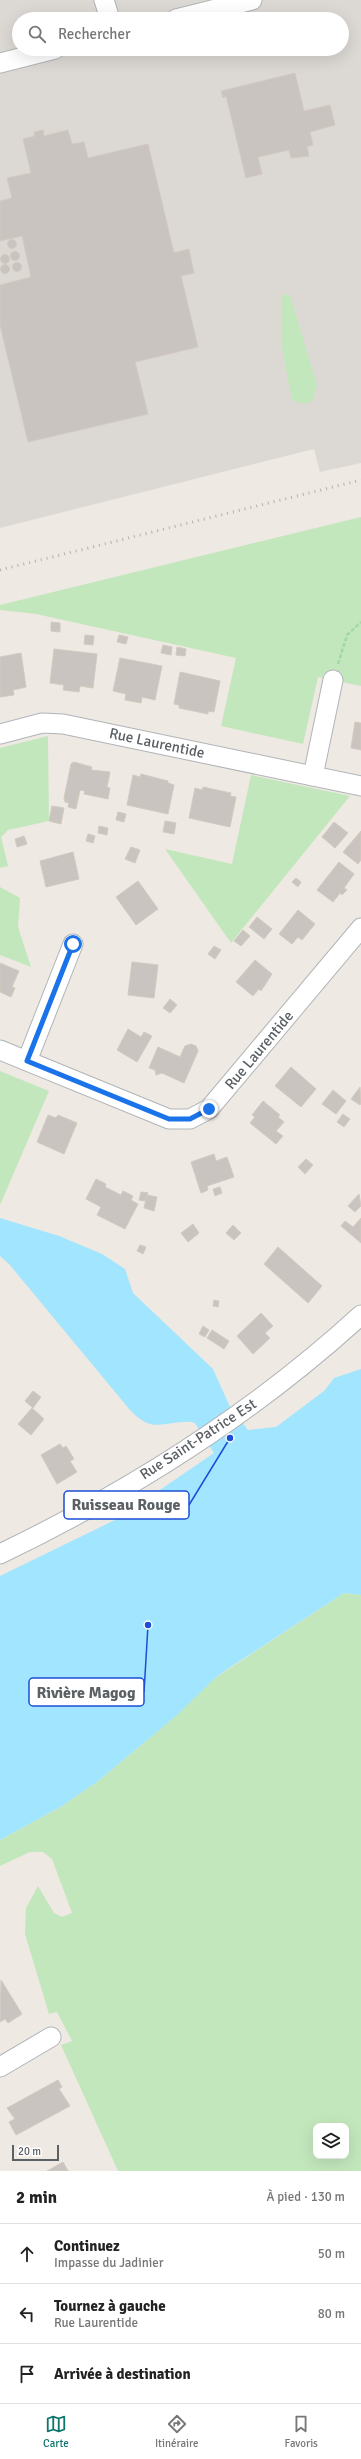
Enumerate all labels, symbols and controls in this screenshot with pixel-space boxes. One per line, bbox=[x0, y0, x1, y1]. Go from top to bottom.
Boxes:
search box bbox=[12, 12, 349, 56]
icon: search bbox=[26, 23, 48, 45]
text: Rechercher bbox=[58, 25, 131, 43]
street label: Rue Laurentide bbox=[108, 724, 206, 762]
route start bbox=[64, 935, 82, 953]
street label: Rue Laurentide bbox=[221, 1007, 297, 1093]
route end bbox=[200, 1100, 218, 1118]
street label: Rue Saint-Patrice Est bbox=[136, 1395, 260, 1483]
callout: Ruisseau Rouge bbox=[64, 1491, 189, 1519]
text: Ruisseau Rouge bbox=[72, 1495, 181, 1515]
callout: Rivière Magog bbox=[29, 1678, 144, 1706]
text: Rivière Magog bbox=[36, 1683, 136, 1703]
map controls bbox=[313, 2123, 349, 2159]
button: layers bbox=[313, 2123, 349, 2159]
scale bar bbox=[12, 2143, 59, 2162]
text: 20 m bbox=[18, 2145, 41, 2158]
text: 2 min bbox=[16, 2187, 57, 2208]
text: À pied · 130 m bbox=[266, 2189, 345, 2205]
text: Continuez bbox=[54, 2237, 120, 2255]
icon: ahead bbox=[16, 2243, 38, 2265]
text: 50 m bbox=[318, 2246, 345, 2262]
text: Impasse du Jadinier bbox=[54, 2255, 164, 2271]
text: Tournez à gauche bbox=[54, 2297, 166, 2315]
icon: left bbox=[16, 2303, 38, 2325]
text: 80 m bbox=[318, 2306, 345, 2322]
text: Rue Laurentide bbox=[54, 2315, 138, 2331]
icon: arrive bbox=[16, 2363, 38, 2385]
text: Arrivée à destination bbox=[54, 2365, 191, 2383]
tab: Carte bbox=[43, 2413, 69, 2450]
tab: Itinéraire bbox=[155, 2413, 198, 2450]
tab: Favoris bbox=[285, 2413, 318, 2450]

